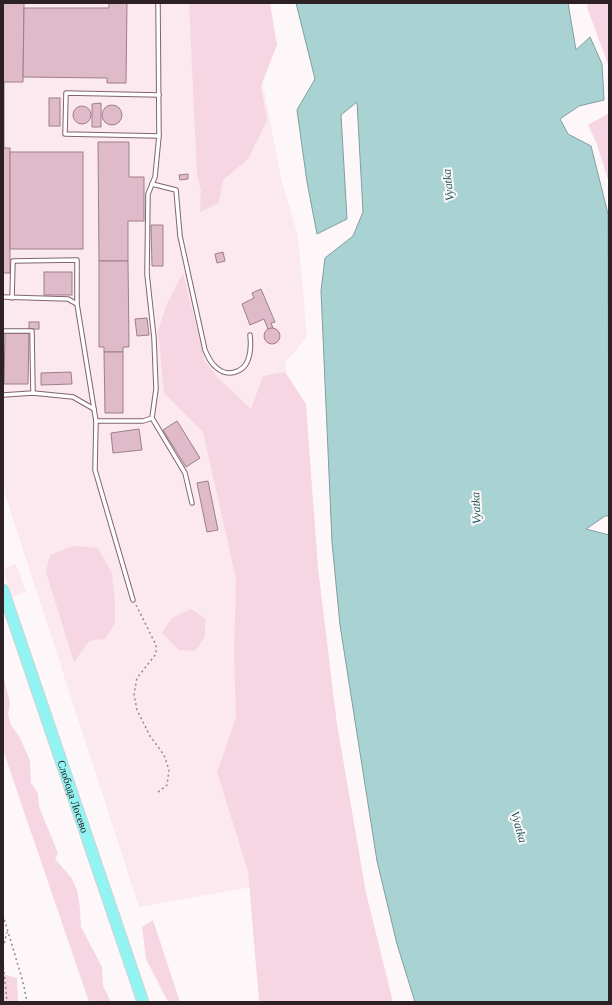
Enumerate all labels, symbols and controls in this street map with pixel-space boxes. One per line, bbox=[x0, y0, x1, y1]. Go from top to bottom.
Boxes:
water label: Vyatka bbox=[439, 168, 457, 202]
water label: Vyatka bbox=[468, 492, 484, 524]
street label: Слобода Лосево bbox=[55, 759, 91, 835]
water label: Vyatka bbox=[508, 810, 530, 844]

